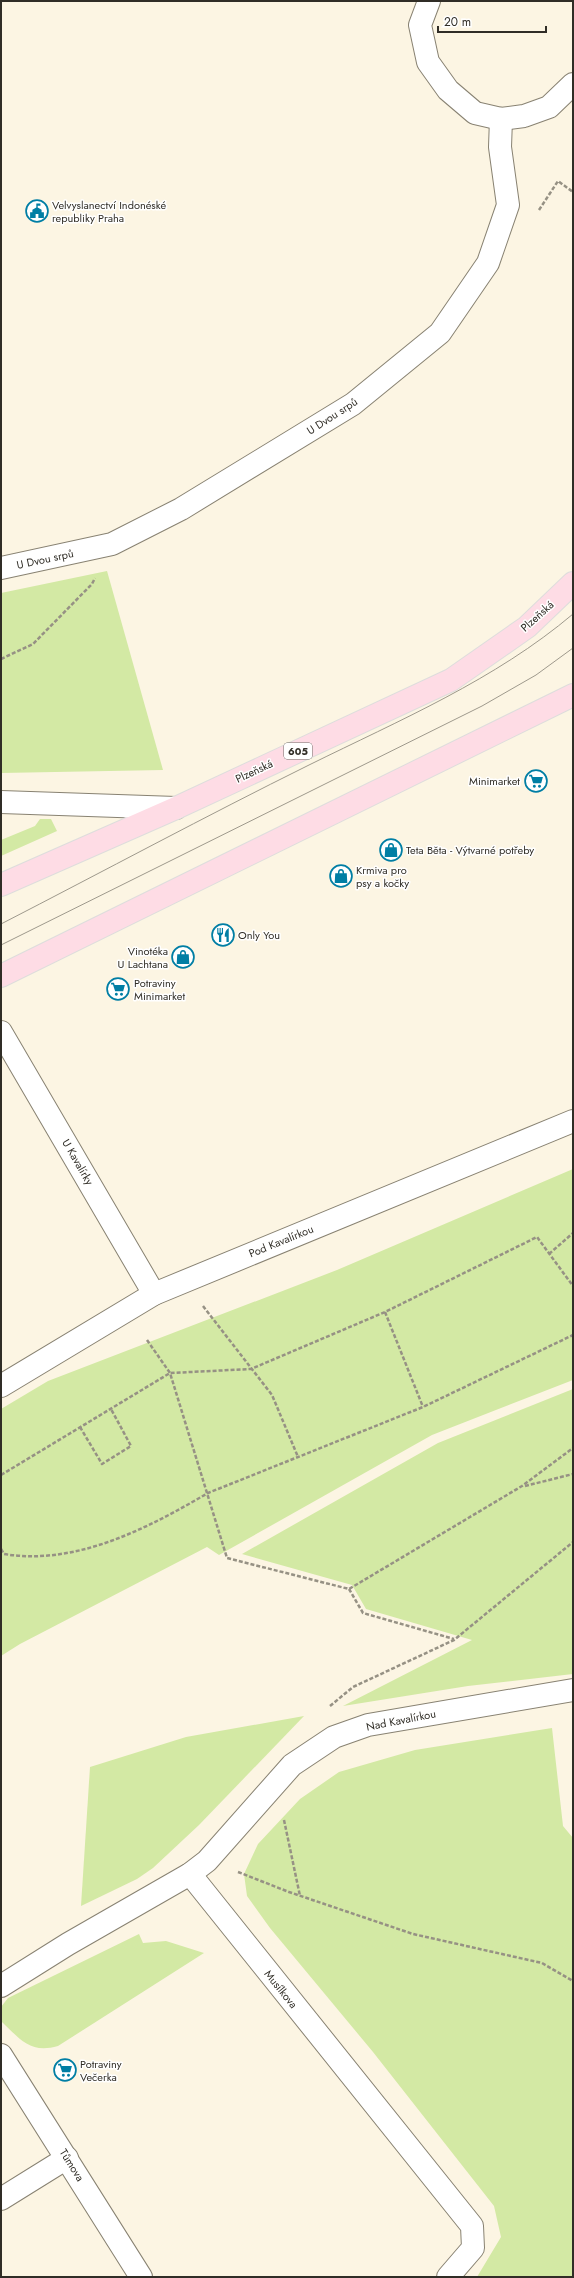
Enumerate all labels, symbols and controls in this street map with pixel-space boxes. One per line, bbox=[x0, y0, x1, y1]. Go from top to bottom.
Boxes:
scale bar bbox=[438, 8, 546, 34]
text: 20 m bbox=[444, 13, 471, 31]
place label: Velvyslanectví Indonéské republiky Praha bbox=[52, 197, 166, 226]
public building icon: Velvyslanectví Indonéské republiky Praha bbox=[24, 198, 50, 224]
street label: U Dvou srpů bbox=[303, 394, 361, 438]
street label: U Dvou srpů bbox=[15, 545, 75, 573]
street label: Plzeňská bbox=[517, 597, 557, 635]
road number: 605 bbox=[284, 743, 312, 759]
street label: Plzeňská bbox=[233, 755, 275, 787]
supermarket icon: Minimarket bbox=[523, 768, 549, 794]
place label: Minimarket bbox=[469, 773, 520, 789]
shop icon: Teta Běta - Výtvarné potřeby bbox=[378, 837, 404, 863]
place label: Teta Běta - Výtvarné potřeby bbox=[406, 842, 534, 858]
place label: Krmiva pro psy a kočky bbox=[356, 862, 409, 891]
shop icon: Krmiva pro psy a kočky bbox=[328, 863, 354, 889]
restaurant icon: Only You bbox=[210, 922, 236, 948]
place label: Only You bbox=[238, 927, 280, 943]
place label: Vinotéka U Lachtana bbox=[118, 943, 168, 972]
shop icon: Vinotéka U Lachtana bbox=[170, 944, 196, 970]
place label: Potraviny Minimarket bbox=[134, 975, 185, 1004]
supermarket icon: Potraviny Minimarket bbox=[105, 976, 131, 1002]
street label: U Kavalírky bbox=[58, 1136, 98, 1188]
street label: Pod Kavalírkou bbox=[246, 1221, 316, 1261]
street label: Nad Kavalírkou bbox=[365, 1705, 437, 1735]
street label: Musílkova bbox=[261, 1966, 301, 2012]
place label: Potraviny Večerka bbox=[80, 2056, 122, 2085]
supermarket icon: Potraviny Večerka bbox=[52, 2057, 78, 2083]
street label: Tůmova bbox=[56, 2146, 88, 2184]

